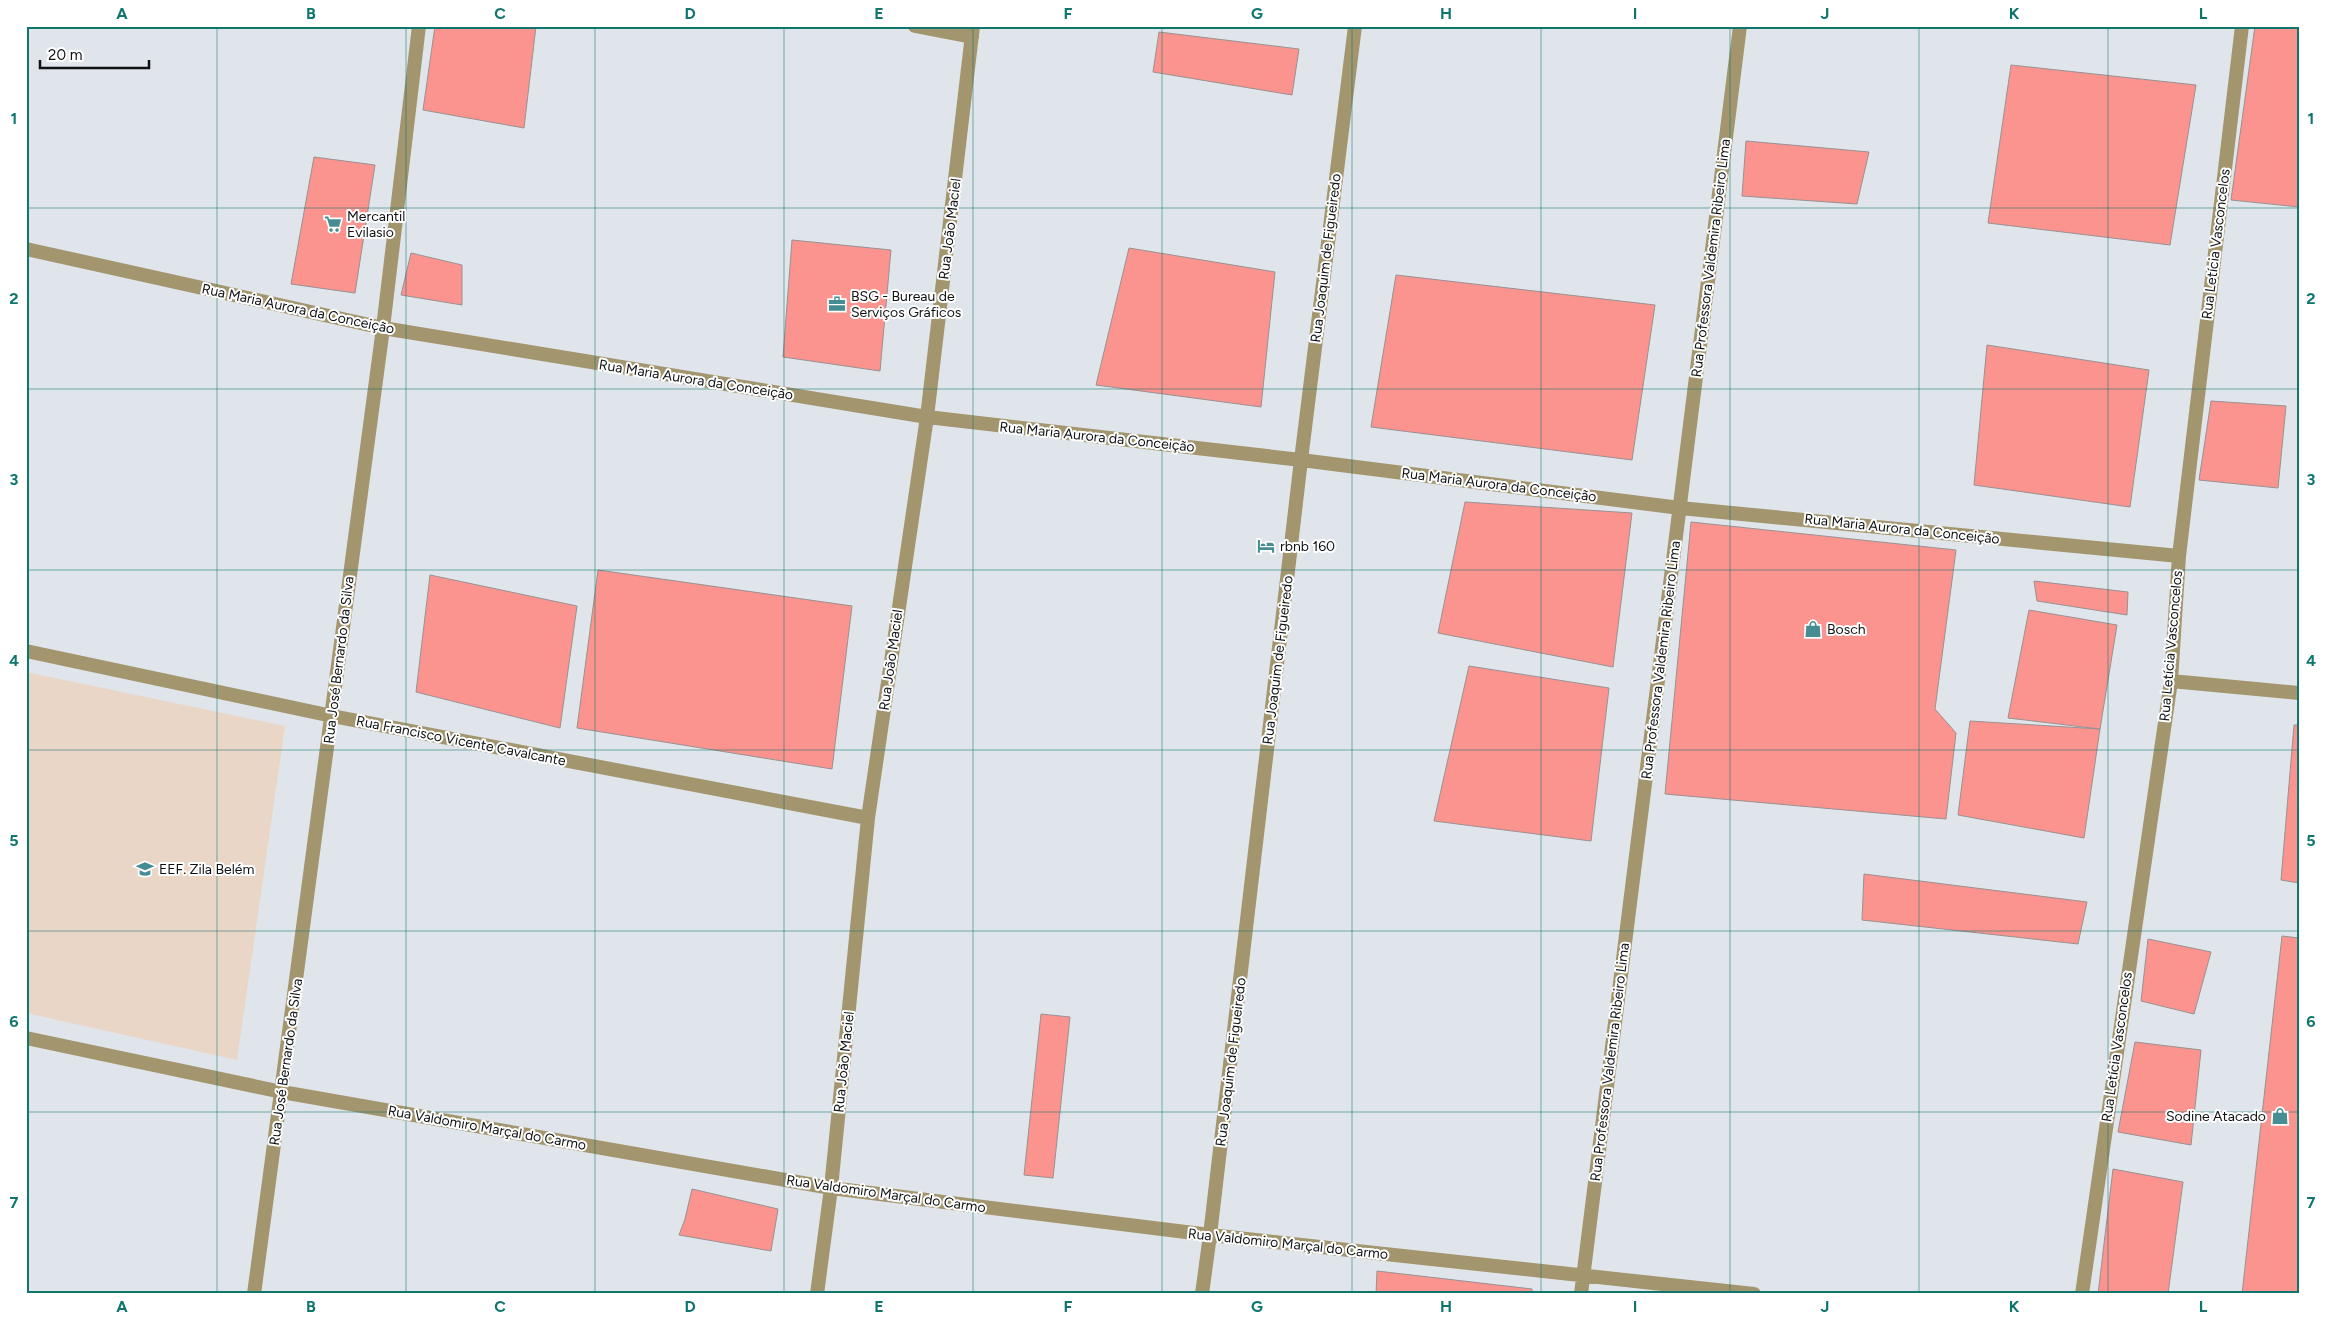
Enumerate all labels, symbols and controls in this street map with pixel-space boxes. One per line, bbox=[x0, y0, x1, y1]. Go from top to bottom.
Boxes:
text: A bbox=[116, 4, 128, 23]
text: B bbox=[306, 4, 316, 23]
text: C bbox=[494, 4, 506, 23]
text: D bbox=[684, 4, 696, 23]
text: E bbox=[874, 4, 884, 23]
text: F bbox=[1064, 4, 1073, 23]
text: G bbox=[1251, 4, 1263, 23]
text: H bbox=[1440, 4, 1452, 23]
text: I bbox=[1633, 4, 1637, 23]
text: J bbox=[1821, 4, 1829, 23]
text: K bbox=[2009, 4, 2020, 23]
text: L bbox=[2199, 4, 2208, 23]
scale bar bbox=[40, 38, 149, 70]
text: 20 m bbox=[48, 46, 82, 64]
text: 1 bbox=[11, 109, 17, 128]
text: 1 bbox=[2308, 109, 2314, 128]
street label: Rua Professora Valdemira Ribeiro Lima bbox=[1688, 138, 1734, 378]
street label: Rua Letícia Vasconcelos bbox=[2198, 168, 2234, 320]
street label: Rua Joaquim de Figueiredo bbox=[1307, 173, 1345, 343]
street label: Rua João Maciel bbox=[935, 177, 965, 281]
place label: Mercantil Evilasio bbox=[347, 208, 405, 241]
supermarket icon: Mercantil Evilasio bbox=[323, 214, 343, 234]
street label: Rua Maria Aurora da Conceição bbox=[200, 280, 396, 338]
place label: BSG - Bureau de Serviços Gráficos bbox=[851, 288, 961, 321]
text: 2 bbox=[9, 289, 19, 308]
text: 2 bbox=[2306, 289, 2316, 308]
office icon: BSG - Bureau de Serviços Gráficos bbox=[827, 294, 847, 314]
street label: Rua Maria Aurora da Conceição bbox=[598, 356, 794, 404]
street label: Rua Maria Aurora da Conceição bbox=[998, 418, 1196, 456]
street label: Rua Maria Aurora da Conceição bbox=[1401, 465, 1597, 505]
text: 3 bbox=[10, 470, 19, 489]
text: 3 bbox=[2307, 470, 2316, 489]
street label: Rua Maria Aurora da Conceição bbox=[1803, 510, 2001, 548]
hotel icon: rbnb 160 bbox=[1256, 536, 1276, 556]
place label: rbnb 160 bbox=[1280, 538, 1335, 555]
street label: Rua Professora Valdemira Ribeiro Lima bbox=[1638, 540, 1684, 780]
street label: Rua Letícia Vasconcelos bbox=[2156, 570, 2186, 722]
street label: Rua José Bernardo da Silva bbox=[320, 575, 358, 745]
street label: Rua Joaquim de Figueiredo bbox=[1259, 575, 1297, 745]
street label: Rua João Maciel bbox=[876, 608, 906, 712]
shop icon: Bosch bbox=[1803, 619, 1823, 639]
place label: Bosch bbox=[1827, 621, 1866, 638]
text: 4 bbox=[9, 651, 19, 670]
text: 4 bbox=[2306, 651, 2316, 670]
street label: Rua Francisco Vicente Cavalcante bbox=[355, 712, 568, 770]
text: 5 bbox=[9, 831, 19, 850]
text: 5 bbox=[2306, 831, 2316, 850]
school or university icon: EEF. Zila Belém bbox=[135, 859, 155, 879]
place label: EEF. Zila Belém bbox=[159, 861, 254, 878]
street label: Rua Professora Valdemira Ribeiro Lima bbox=[1587, 942, 1633, 1182]
street label: Rua Letícia Vasconcelos bbox=[2098, 971, 2136, 1123]
street label: Rua José Bernardo da Silva bbox=[266, 977, 306, 1147]
street label: Rua Joaquim de Figueiredo bbox=[1212, 977, 1250, 1147]
street label: Rua João Maciel bbox=[830, 1011, 858, 1113]
text: 6 bbox=[9, 1012, 19, 1031]
text: 6 bbox=[2306, 1012, 2316, 1031]
street label: Rua Valdomiro Marçal do Carmo bbox=[387, 1102, 587, 1154]
shop icon: Sodine Atacado bbox=[2270, 1106, 2290, 1126]
place label: Sodine Atacado bbox=[2166, 1108, 2266, 1125]
street label: Rua Valdomiro Marçal do Carmo bbox=[785, 1172, 987, 1216]
text: 7 bbox=[10, 1193, 19, 1212]
text: 7 bbox=[2307, 1193, 2316, 1212]
street label: Rua Valdomiro Marçal do Carmo bbox=[1187, 1225, 1389, 1263]
text: A bbox=[116, 1297, 128, 1316]
text: B bbox=[306, 1297, 316, 1316]
text: C bbox=[494, 1297, 506, 1316]
text: D bbox=[684, 1297, 696, 1316]
text: E bbox=[874, 1297, 884, 1316]
text: F bbox=[1064, 1297, 1073, 1316]
text: G bbox=[1251, 1297, 1263, 1316]
text: H bbox=[1440, 1297, 1452, 1316]
text: I bbox=[1633, 1297, 1637, 1316]
text: J bbox=[1821, 1297, 1829, 1316]
text: K bbox=[2009, 1297, 2020, 1316]
text: L bbox=[2199, 1297, 2208, 1316]

